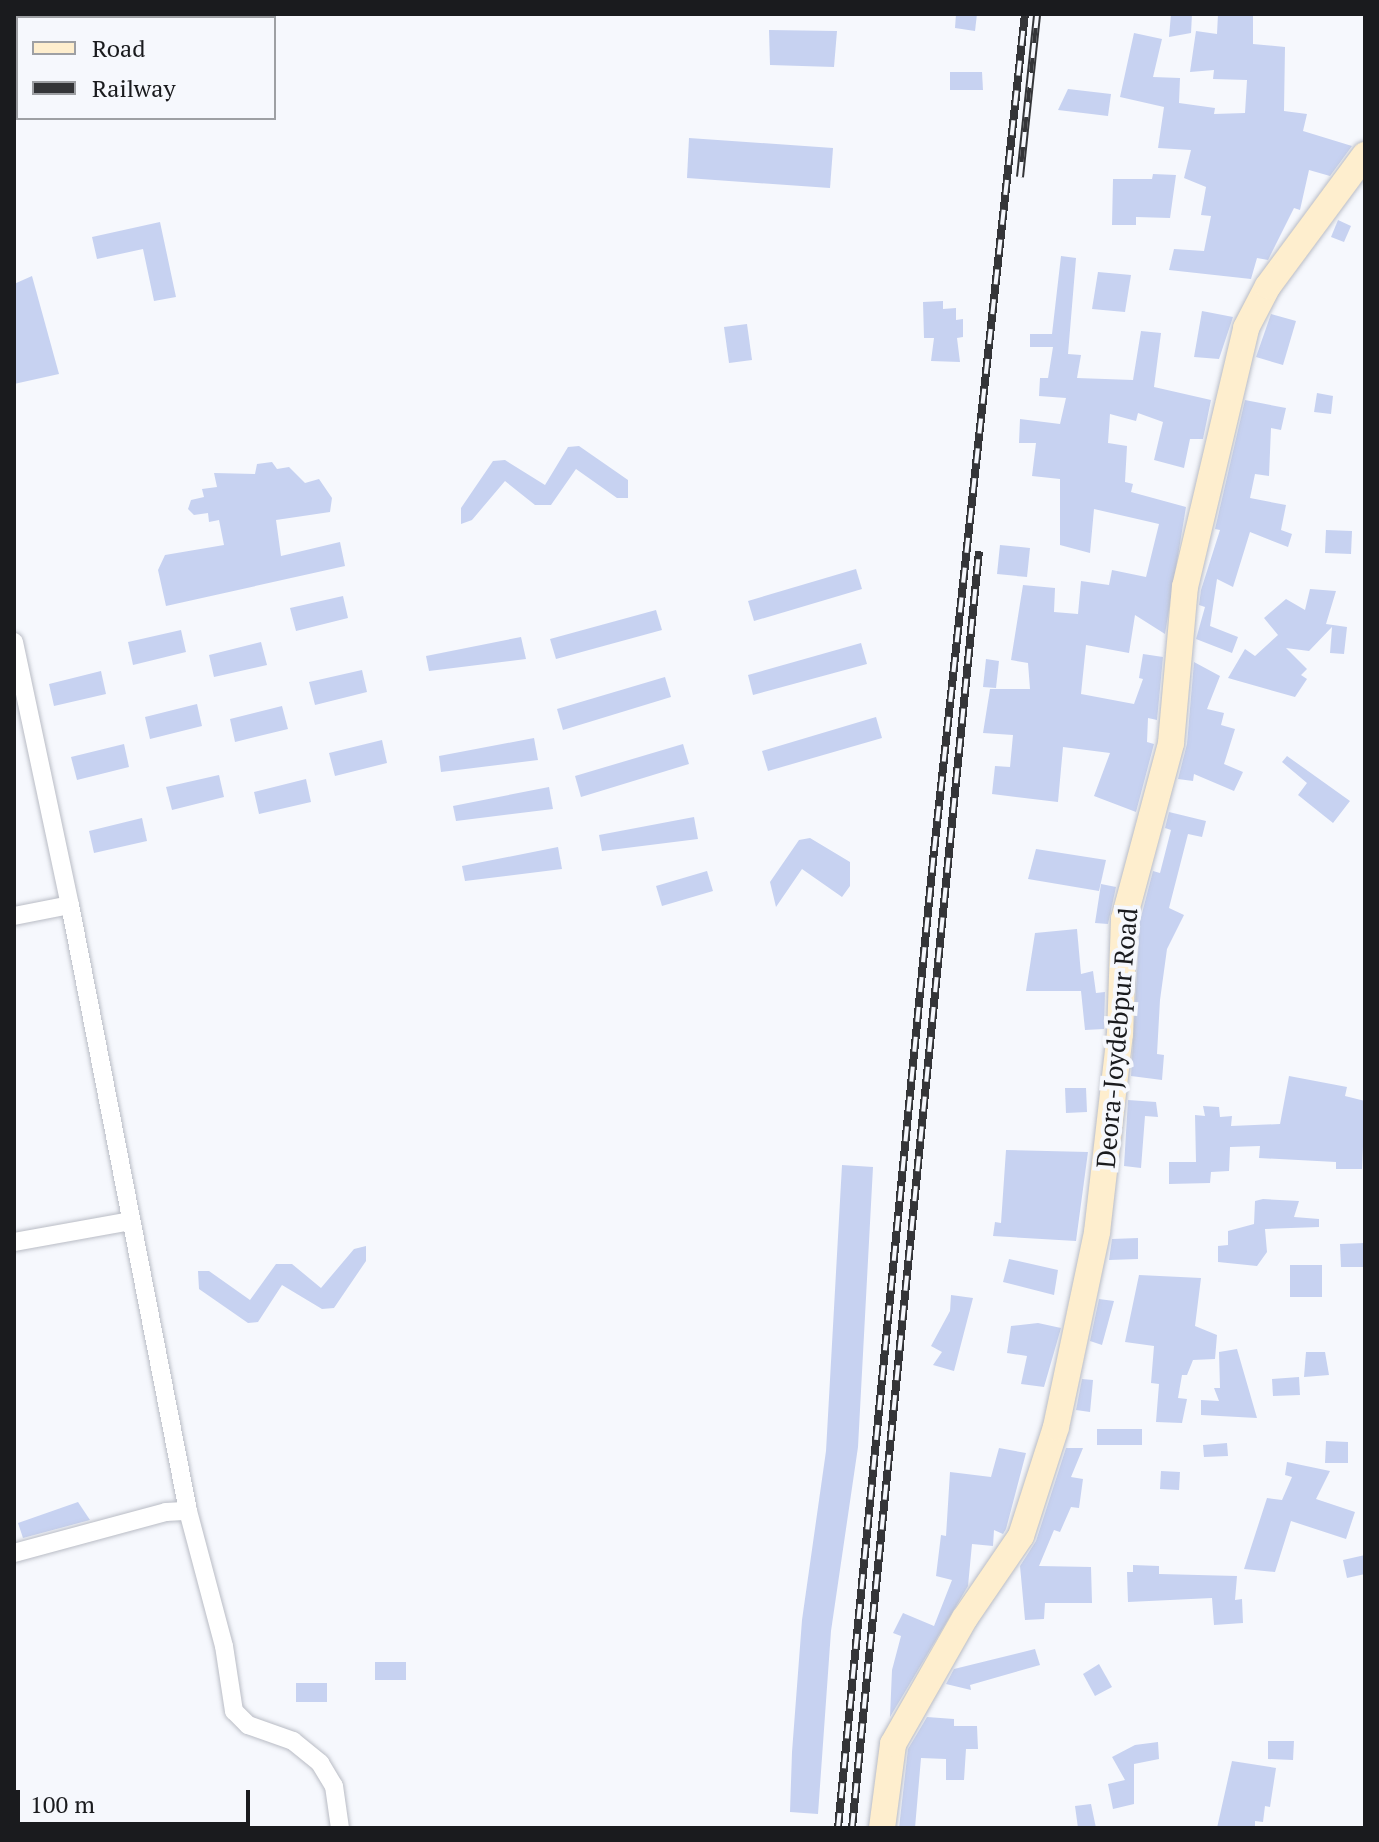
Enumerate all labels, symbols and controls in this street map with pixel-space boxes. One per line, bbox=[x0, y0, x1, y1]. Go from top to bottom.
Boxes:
legend bbox=[16, 16, 276, 120]
text: Road bbox=[92, 32, 146, 64]
text: Railway bbox=[92, 72, 176, 104]
street label: Deora-Joydebpur Road bbox=[1090, 906, 1144, 1170]
scale bar bbox=[20, 1774, 254, 1824]
text: 100 m bbox=[30, 1788, 95, 1820]

